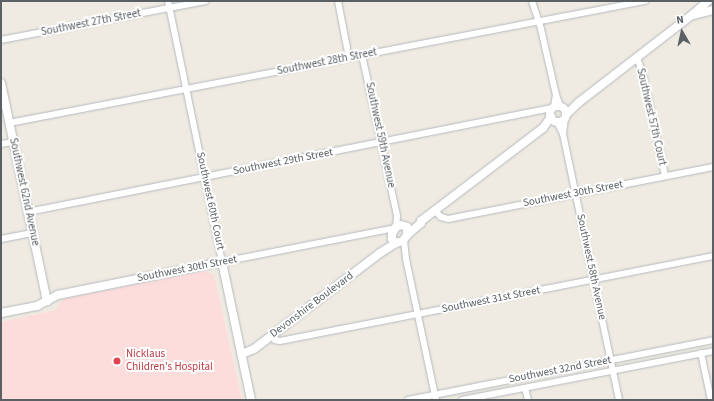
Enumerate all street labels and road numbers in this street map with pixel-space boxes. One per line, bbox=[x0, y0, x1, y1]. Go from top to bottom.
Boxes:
street label: Southwest 27th Street bbox=[40, 7, 142, 39]
street label: Southwest 28th Street bbox=[276, 46, 378, 78]
street label: Southwest 57th Court bbox=[633, 67, 669, 167]
street label: Southwest 59th Avenue bbox=[362, 81, 398, 189]
street label: Southwest 62nd Avenue bbox=[6, 137, 42, 247]
street label: Southwest 29th Street bbox=[232, 146, 334, 178]
street label: Southwest 60th Court bbox=[193, 151, 227, 251]
street label: Southwest 30th Street bbox=[522, 178, 624, 210]
street label: Southwest 58th Avenue bbox=[573, 213, 609, 321]
street label: Southwest 30th Street bbox=[136, 253, 238, 285]
street label: Devonshire Boulevard bbox=[268, 269, 356, 341]
street label: Southwest 31st Street bbox=[441, 284, 541, 316]
street label: Southwest 32nd Street bbox=[508, 354, 612, 386]

